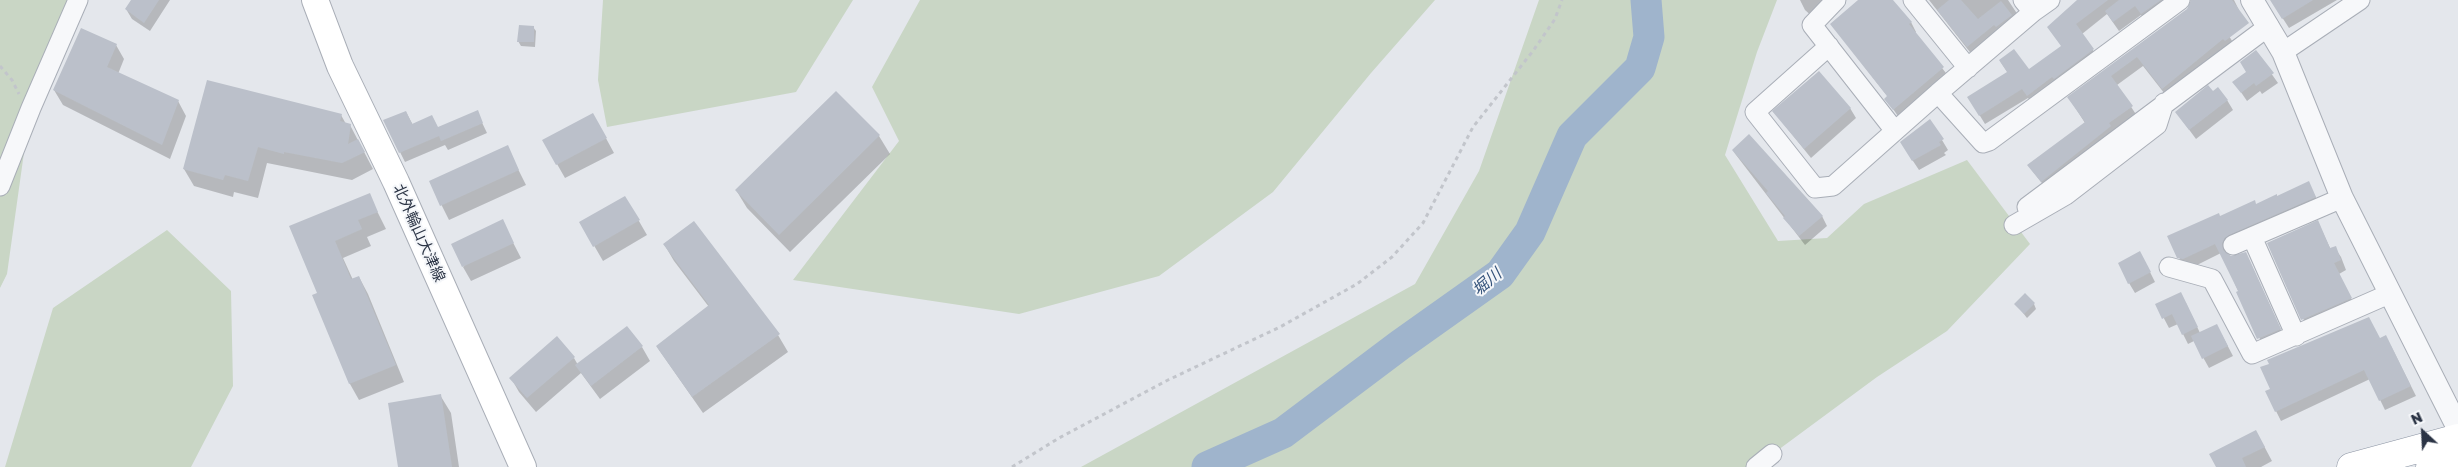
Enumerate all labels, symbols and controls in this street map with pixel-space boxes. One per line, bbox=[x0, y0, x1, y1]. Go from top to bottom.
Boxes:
street label: 北外輪山大津線 bbox=[389, 181, 449, 285]
water label: 堀川 bbox=[1469, 264, 1505, 300]
north arrow bbox=[2398, 407, 2448, 457]
text: N bbox=[2408, 408, 2425, 428]

